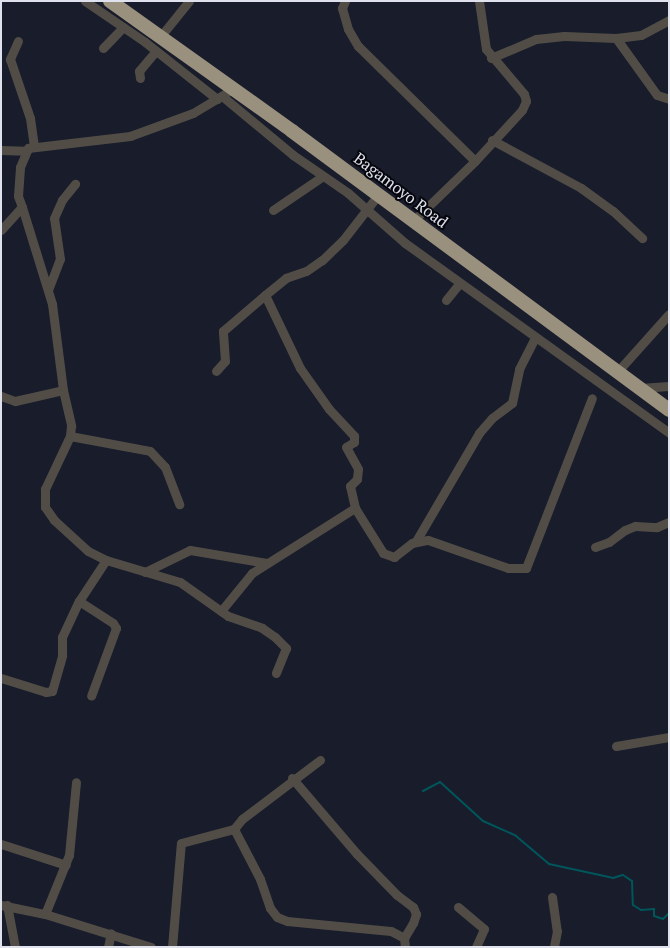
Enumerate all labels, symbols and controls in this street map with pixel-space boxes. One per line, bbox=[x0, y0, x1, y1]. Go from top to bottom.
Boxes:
street label: Bagamoyo Road bbox=[350, 148, 452, 232]

